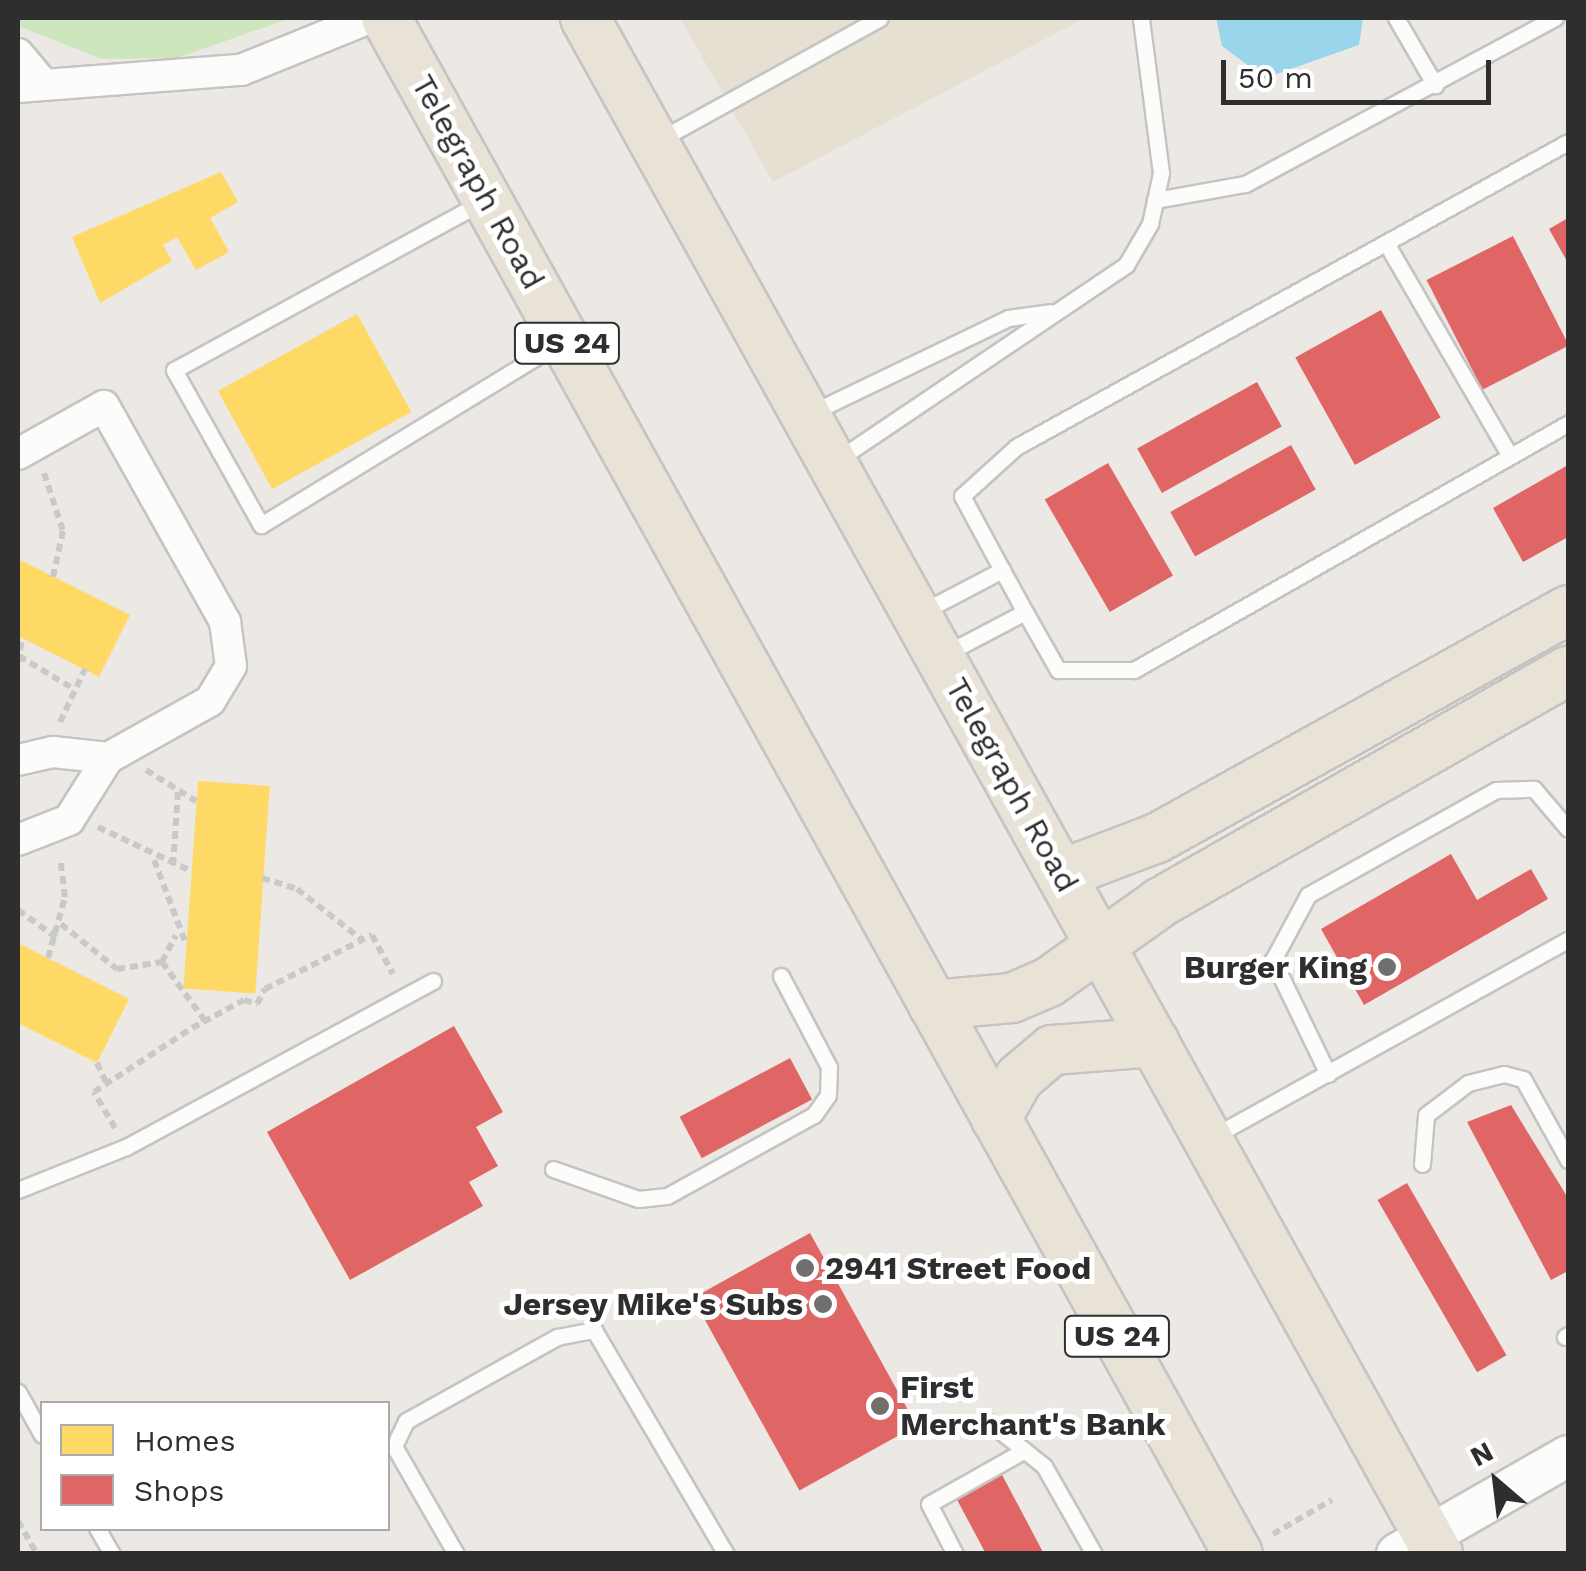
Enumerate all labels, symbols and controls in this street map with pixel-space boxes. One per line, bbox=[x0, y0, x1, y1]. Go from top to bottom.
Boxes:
scale bar bbox=[1226, 40, 1496, 102]
text: 50 m bbox=[1238, 60, 1313, 95]
street label: Telegraph Road bbox=[403, 68, 553, 296]
road number: US 24 bbox=[512, 318, 622, 368]
street label: Telegraph Road bbox=[937, 671, 1087, 899]
place label: Burger King bbox=[1183, 948, 1367, 986]
marker: Burger King bbox=[1376, 956, 1398, 978]
place label: 2941 Street Food bbox=[825, 1249, 1091, 1287]
marker: 2941 Street Food bbox=[794, 1257, 816, 1279]
place label: Jersey Mike's Subs bbox=[502, 1285, 803, 1323]
marker: Jersey Mike's Subs bbox=[812, 1293, 834, 1315]
road number: US 24 bbox=[1062, 1311, 1172, 1361]
place label: First Merchant's Bank bbox=[900, 1369, 1166, 1444]
marker: First Merchant's Bank bbox=[869, 1395, 891, 1417]
legend bbox=[40, 1401, 390, 1531]
text: Homes bbox=[134, 1423, 236, 1458]
north arrow bbox=[1446, 1431, 1546, 1531]
text: N bbox=[1465, 1435, 1499, 1474]
text: Shops bbox=[134, 1473, 224, 1508]

